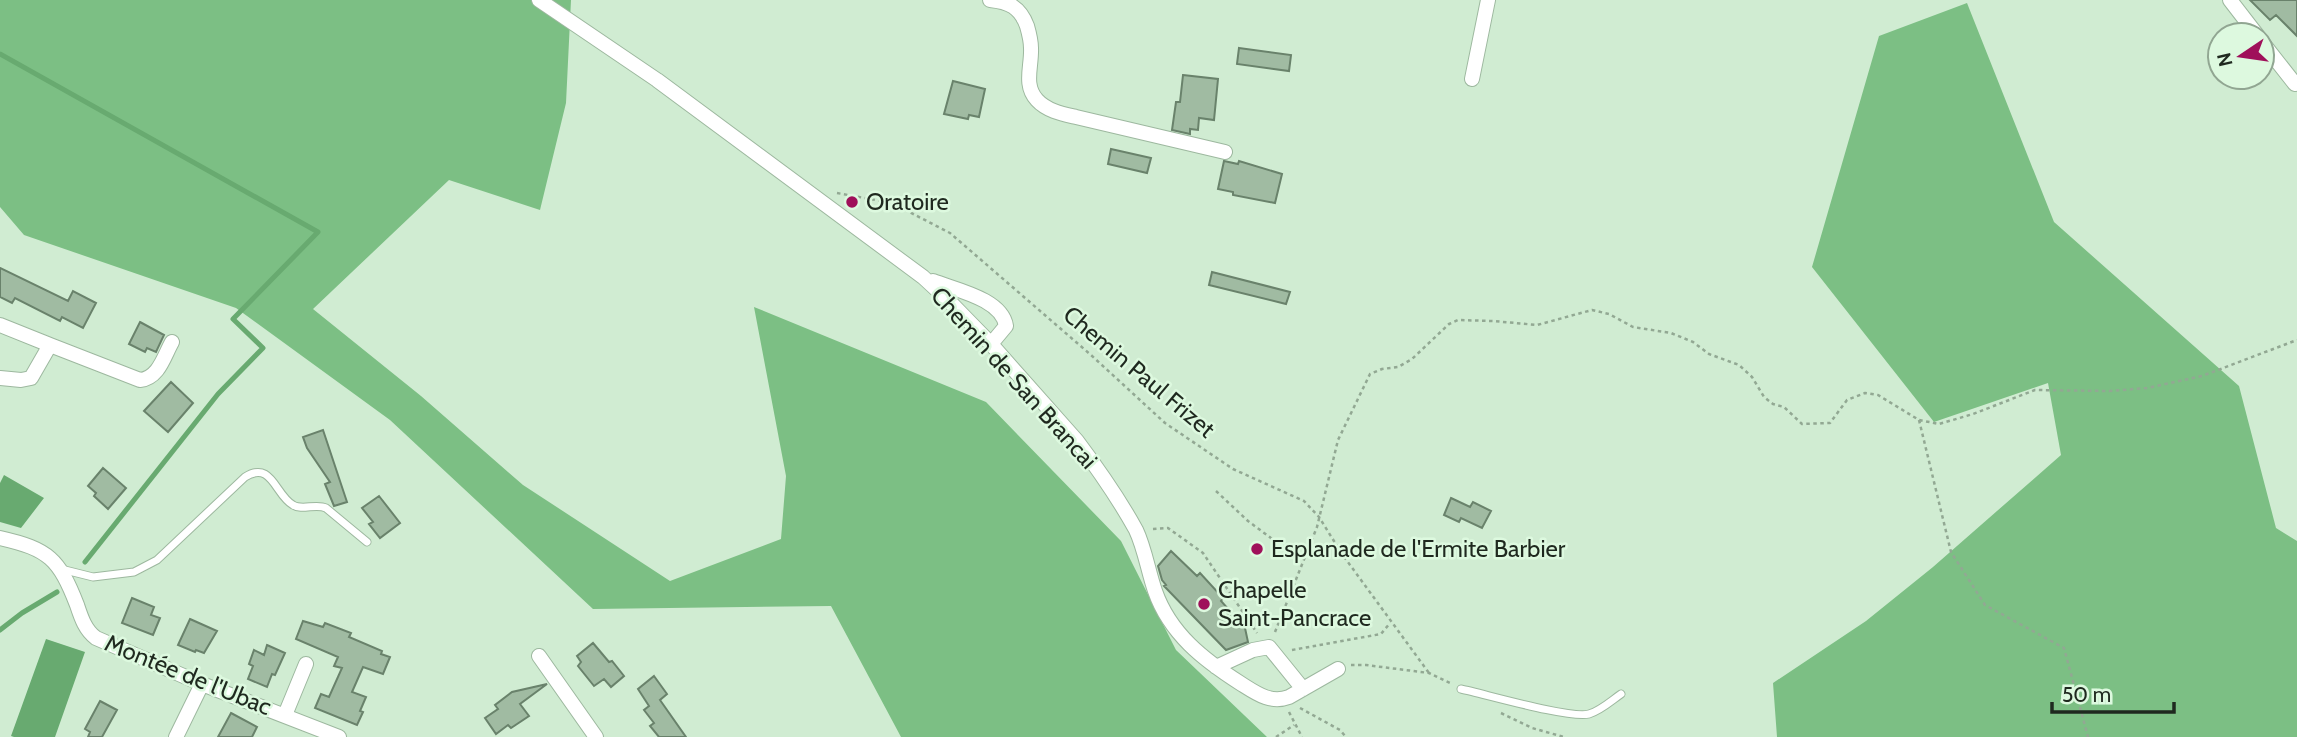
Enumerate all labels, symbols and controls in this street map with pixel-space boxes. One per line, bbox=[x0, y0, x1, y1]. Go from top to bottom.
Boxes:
north arrow bbox=[2206, 21, 2276, 91]
text: N bbox=[2212, 51, 2238, 69]
place label: Oratoire bbox=[866, 187, 949, 216]
marker: Oratoire bbox=[844, 194, 860, 210]
street label: Chemin de San Brancai bbox=[925, 281, 1104, 474]
street label: Chemin Paul Frizet bbox=[1058, 300, 1221, 444]
place label: Esplanade de l'Ermite Barbier bbox=[1271, 534, 1566, 563]
marker: Esplanade de l'Ermite Barbier bbox=[1249, 541, 1265, 557]
place label: Chapelle Saint-Pancrace bbox=[1218, 575, 1371, 632]
marker: Chapelle Saint-Pancrace bbox=[1196, 596, 1212, 612]
street label: Montée de l'Ubac bbox=[101, 628, 276, 721]
scale bar bbox=[2052, 670, 2174, 714]
text: 50 m bbox=[2062, 682, 2111, 707]

